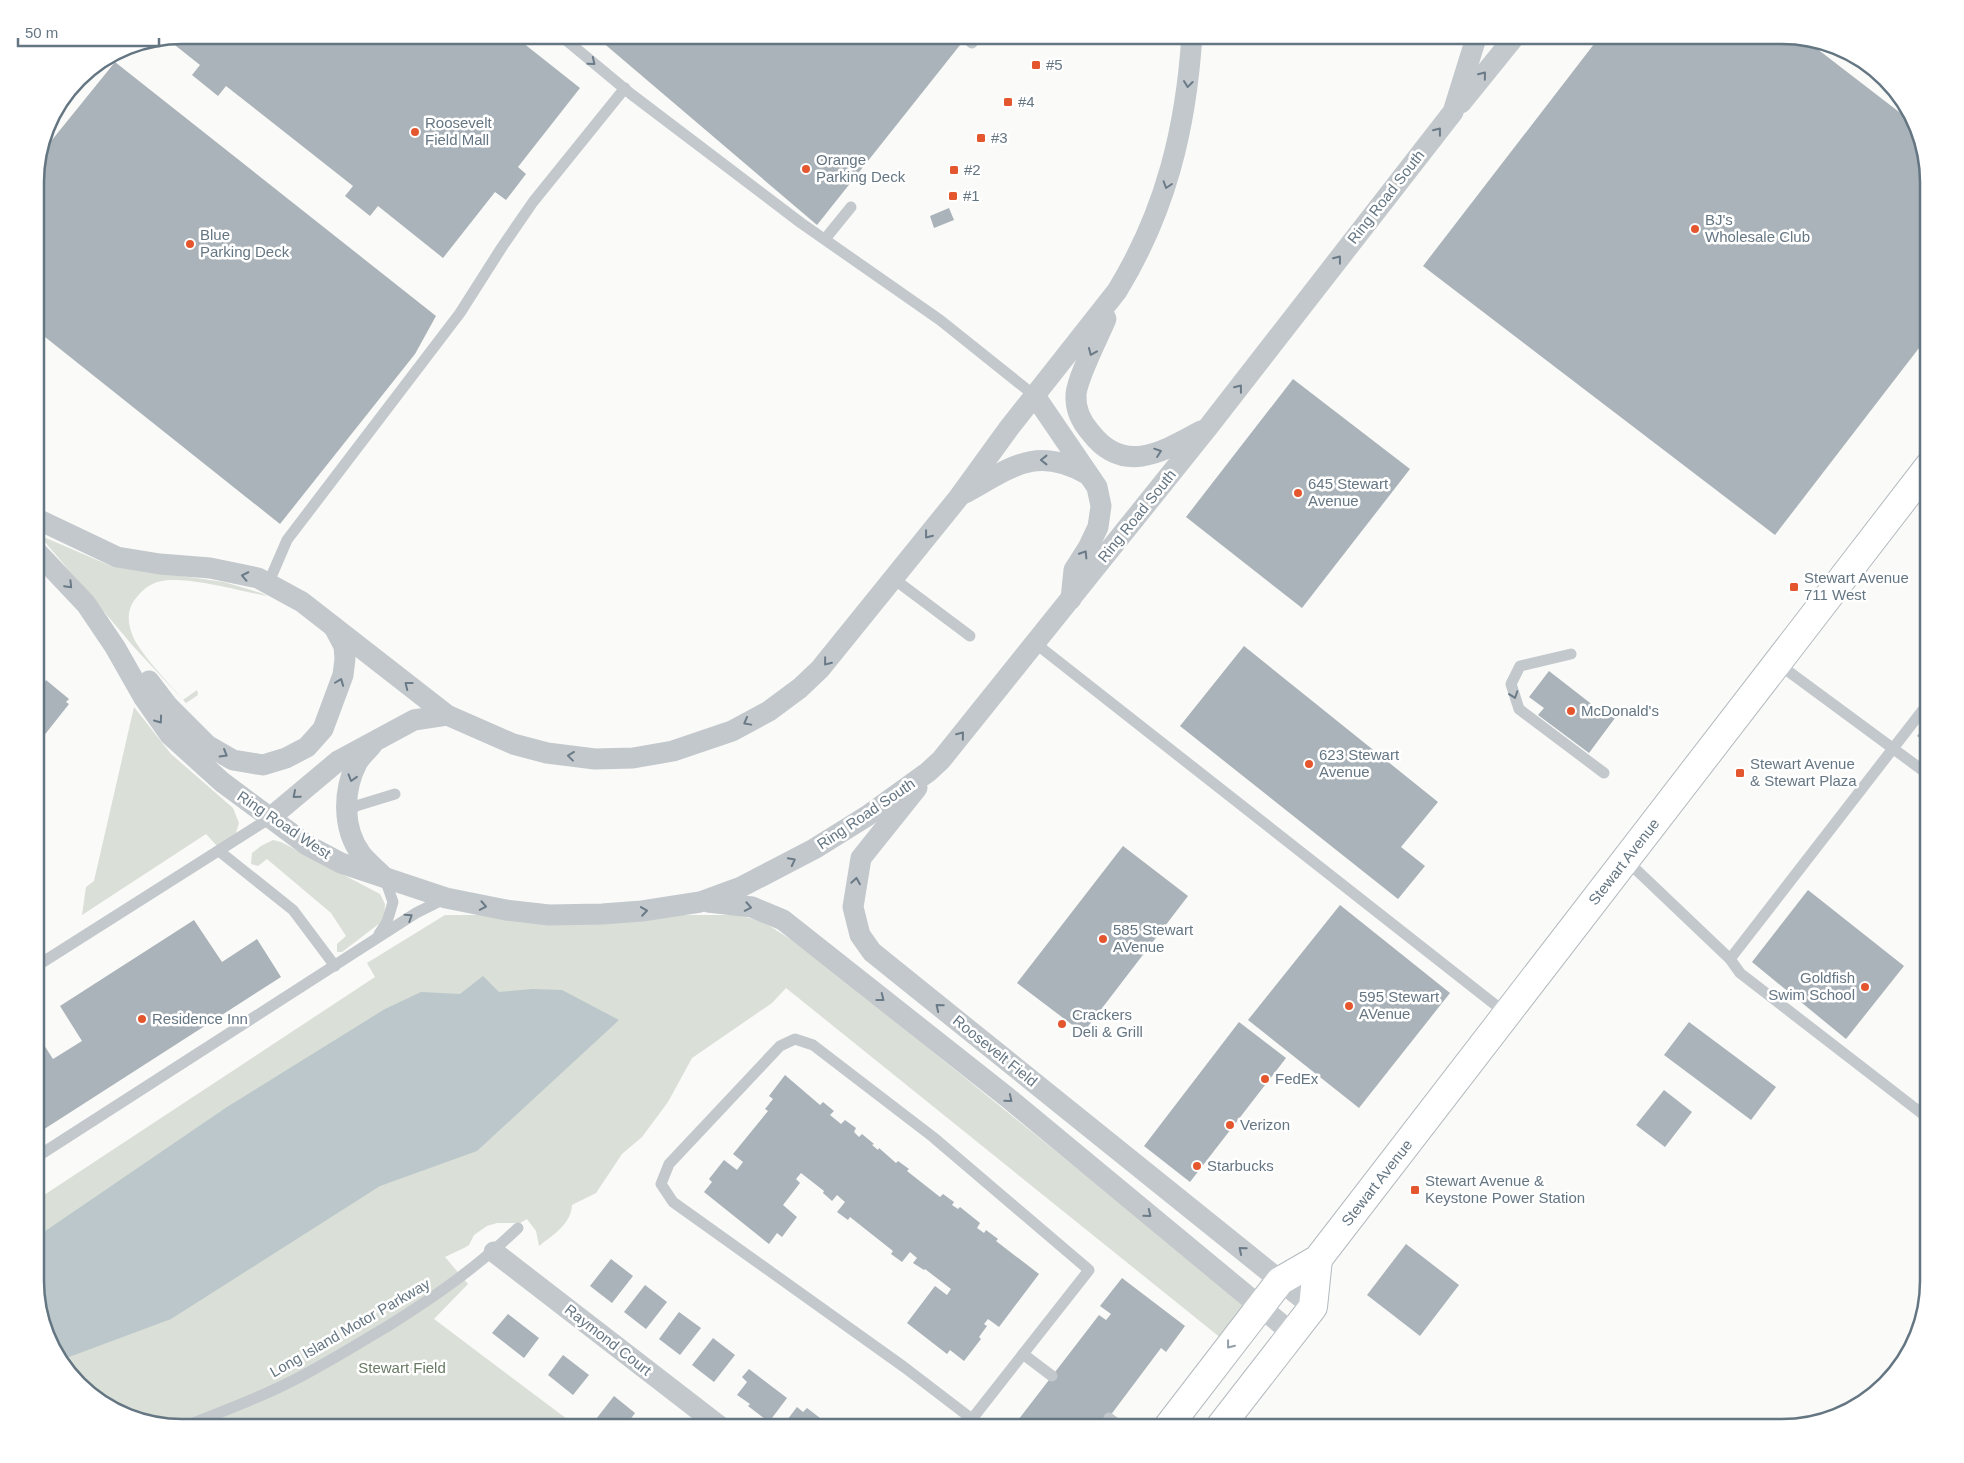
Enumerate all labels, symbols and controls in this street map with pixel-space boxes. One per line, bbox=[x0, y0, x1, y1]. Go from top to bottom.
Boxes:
scale bar bbox=[18, 15, 159, 47]
text: 50 m bbox=[25, 24, 58, 41]
one-way arrow bbox=[587, 56, 596, 65]
place label: #5 bbox=[1046, 56, 1063, 73]
marker: #5 bbox=[1030, 59, 1042, 71]
one-way arrow bbox=[1478, 71, 1487, 80]
one-way arrow bbox=[1183, 80, 1194, 88]
place label: #4 bbox=[1018, 93, 1035, 110]
marker: #4 bbox=[1002, 96, 1014, 108]
place label: Roosevelt Field Mall bbox=[425, 114, 493, 148]
marker: Roosevelt Field Mall bbox=[409, 126, 421, 138]
one-way arrow bbox=[1432, 127, 1441, 137]
place label: #3 bbox=[991, 129, 1008, 146]
marker: #3 bbox=[975, 132, 987, 144]
street label: Ring Road South bbox=[1344, 146, 1427, 247]
place label: Orange Parking Deck bbox=[816, 151, 906, 185]
place label: #2 bbox=[964, 161, 981, 178]
marker: Orange Parking Deck bbox=[800, 163, 812, 175]
marker: #2 bbox=[948, 164, 960, 176]
one-way arrow bbox=[1162, 180, 1172, 189]
place label: #1 bbox=[963, 187, 980, 204]
marker: #1 bbox=[947, 190, 959, 202]
place label: BJ's Wholesale Club bbox=[1705, 211, 1810, 245]
marker: BJ's Wholesale Club bbox=[1689, 223, 1701, 235]
place label: Blue Parking Deck bbox=[200, 226, 290, 260]
marker: Blue Parking Deck bbox=[184, 238, 196, 250]
one-way arrow bbox=[1333, 256, 1341, 265]
one-way arrow bbox=[1087, 347, 1098, 356]
one-way arrow bbox=[1233, 385, 1241, 394]
one-way arrow bbox=[1153, 448, 1161, 458]
one-way arrow bbox=[1039, 455, 1047, 465]
street label: Ring Road South bbox=[1094, 466, 1179, 565]
place label: 645 Stewart Avenue bbox=[1308, 475, 1389, 509]
marker: 645 Stewart Avenue bbox=[1292, 487, 1304, 499]
one-way arrow bbox=[926, 529, 934, 538]
one-way arrow bbox=[1078, 550, 1087, 559]
place label: Stewart Avenue 711 West bbox=[1804, 569, 1909, 603]
one-way arrow bbox=[241, 571, 250, 582]
one-way arrow bbox=[63, 580, 72, 589]
marker: Stewart Avenue 711 West bbox=[1788, 581, 1800, 593]
one-way arrow bbox=[823, 656, 832, 665]
one-way arrow bbox=[334, 679, 344, 687]
one-way arrow bbox=[404, 682, 414, 691]
one-way arrow bbox=[1509, 690, 1519, 698]
place label: McDonald's bbox=[1581, 702, 1659, 719]
marker: McDonald's bbox=[1565, 705, 1577, 717]
one-way arrow bbox=[153, 714, 162, 724]
one-way arrow bbox=[743, 716, 752, 726]
one-way arrow bbox=[955, 732, 964, 741]
place label: 623 Stewart Avenue bbox=[1319, 746, 1400, 780]
one-way arrow bbox=[218, 748, 227, 758]
one-way arrow bbox=[567, 751, 575, 762]
place label: Stewart Avenue & Stewart Plaza bbox=[1750, 755, 1857, 789]
marker: 623 Stewart Avenue bbox=[1303, 758, 1315, 770]
marker: Stewart Avenue & Stewart Plaza bbox=[1734, 767, 1746, 779]
one-way arrow bbox=[348, 773, 358, 781]
street label: Ring Road South bbox=[814, 775, 918, 853]
street label: Ring Road West bbox=[234, 787, 335, 863]
one-way arrow bbox=[293, 790, 302, 798]
street label: Stewart Avenue bbox=[1585, 815, 1663, 908]
one-way arrow bbox=[787, 857, 796, 867]
one-way arrow bbox=[851, 877, 861, 886]
one-way arrow bbox=[478, 900, 487, 910]
one-way arrow bbox=[744, 902, 753, 912]
one-way arrow bbox=[640, 906, 649, 916]
one-way arrow bbox=[404, 914, 413, 924]
place label: 585 Stewart AVenue bbox=[1113, 921, 1194, 955]
marker: 585 Stewart AVenue bbox=[1097, 933, 1109, 945]
place label: Goldfish Swim School bbox=[1768, 969, 1855, 1003]
marker: Goldfish Swim School bbox=[1859, 981, 1871, 993]
place label: 595 Stewart AVenue bbox=[1359, 988, 1440, 1022]
one-way arrow bbox=[875, 992, 884, 1000]
marker: 595 Stewart AVenue bbox=[1343, 1000, 1355, 1012]
one-way arrow bbox=[936, 1004, 945, 1013]
place label: Crackers Deli & Grill bbox=[1072, 1006, 1143, 1040]
place label: Residence Inn bbox=[152, 1010, 248, 1027]
street label: Roosevelt Field bbox=[950, 1011, 1041, 1090]
marker: Residence Inn bbox=[136, 1013, 148, 1025]
marker: Crackers Deli & Grill bbox=[1056, 1018, 1068, 1030]
place label: FedEx bbox=[1275, 1070, 1319, 1087]
marker: FedEx bbox=[1259, 1073, 1271, 1085]
one-way arrow bbox=[1003, 1093, 1012, 1102]
place label: Verizon bbox=[1240, 1116, 1290, 1133]
marker: Verizon bbox=[1224, 1119, 1236, 1131]
street label: Stewart Avenue bbox=[1338, 1136, 1416, 1229]
place label: Starbucks bbox=[1207, 1157, 1274, 1174]
marker: Starbucks bbox=[1191, 1160, 1203, 1172]
place label: Stewart Avenue & Keystone Power Station bbox=[1425, 1172, 1585, 1206]
marker: Stewart Avenue & Keystone Power Station bbox=[1409, 1184, 1421, 1196]
one-way arrow bbox=[1142, 1209, 1151, 1218]
one-way arrow bbox=[1239, 1247, 1248, 1256]
street label: Long Island Motor Parkway bbox=[267, 1275, 433, 1380]
street label: Raymond Court bbox=[562, 1301, 656, 1379]
one-way arrow bbox=[1227, 1340, 1236, 1349]
park label: Stewart Field bbox=[358, 1359, 446, 1376]

